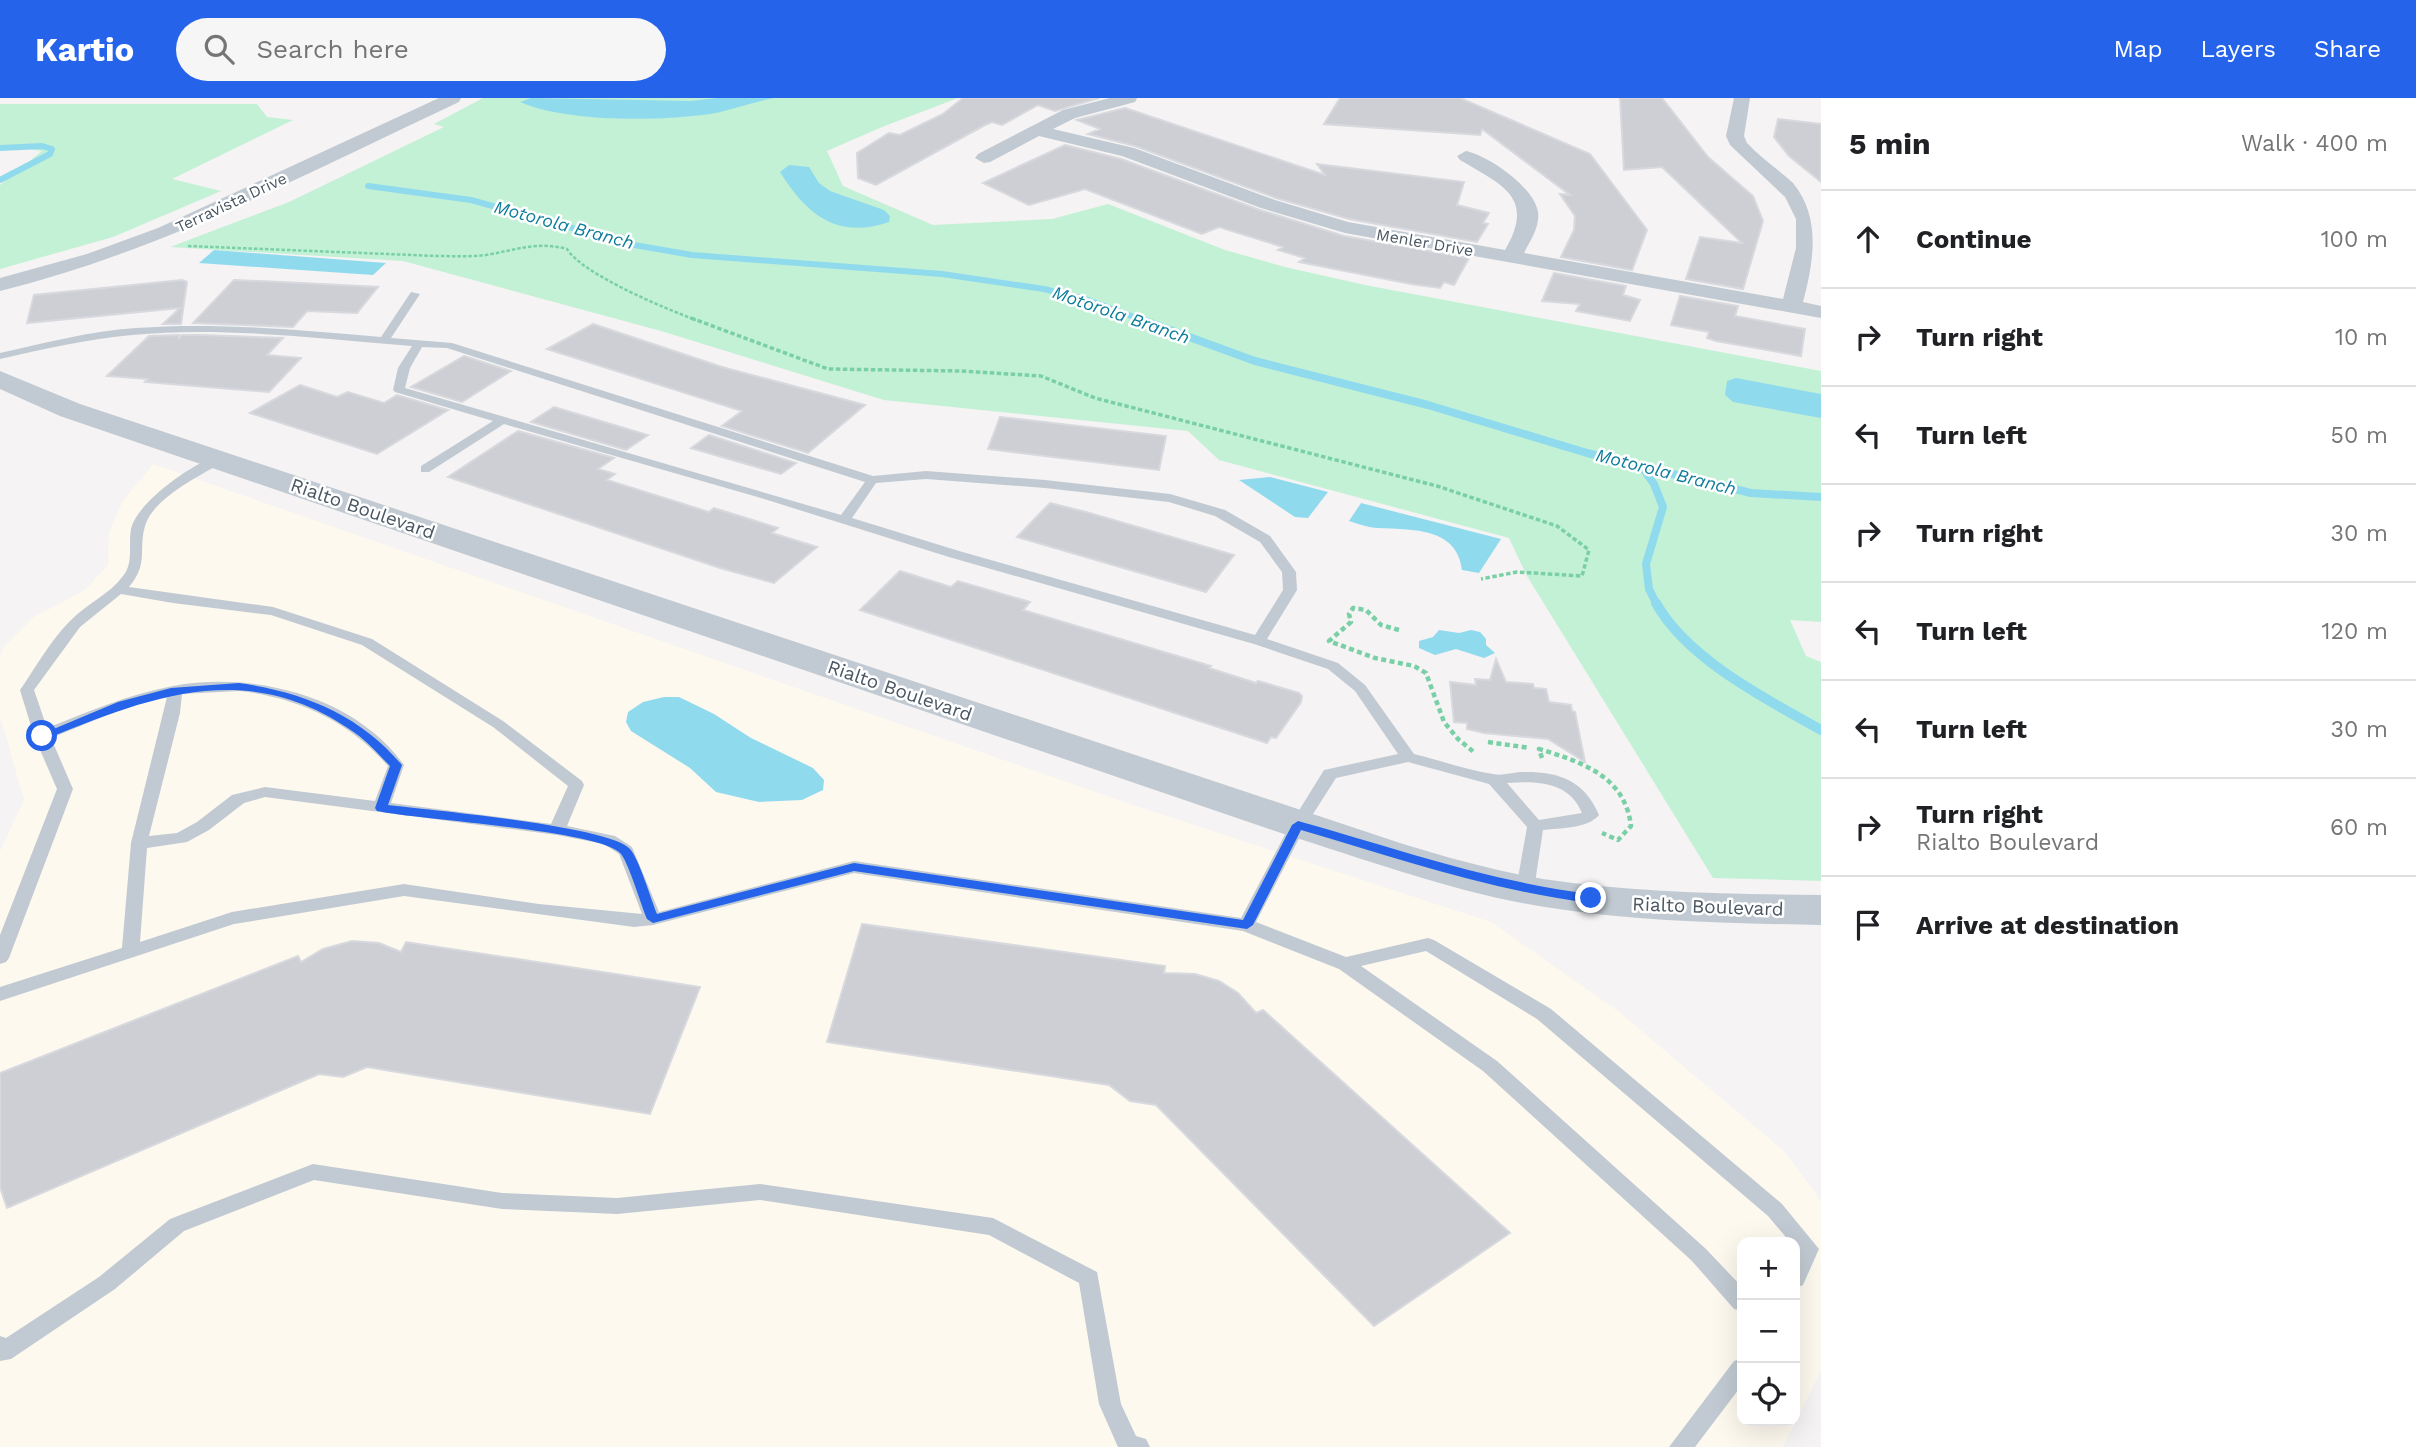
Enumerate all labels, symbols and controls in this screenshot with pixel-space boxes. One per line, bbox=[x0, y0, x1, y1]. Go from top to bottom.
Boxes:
search box bbox=[176, 18, 666, 81]
text: Kartio bbox=[35, 30, 134, 69]
icon: search bbox=[200, 30, 238, 68]
text: Search here bbox=[256, 34, 409, 64]
text: Map bbox=[2114, 35, 2162, 63]
text: Layers bbox=[2200, 35, 2276, 63]
text: Share bbox=[2314, 35, 2381, 63]
text: 5 min bbox=[1849, 126, 1931, 161]
text: Walk · 400 m bbox=[2241, 130, 2388, 157]
street label: Terravista Drive bbox=[173, 168, 290, 237]
water label: Motorola Branch bbox=[492, 196, 636, 253]
icon: ahead bbox=[1849, 220, 1887, 258]
text: Continue bbox=[1916, 224, 2032, 254]
street label: Menler Drive bbox=[1375, 225, 1475, 260]
text: 100 m bbox=[2321, 226, 2388, 253]
water label: Motorola Branch bbox=[1050, 281, 1192, 348]
icon: right bbox=[1849, 318, 1887, 356]
text: Turn right bbox=[1916, 322, 2043, 352]
text: 10 m bbox=[2335, 324, 2388, 351]
icon: left bbox=[1849, 416, 1887, 454]
text: Turn left bbox=[1916, 420, 2027, 450]
text: 50 m bbox=[2331, 422, 2388, 449]
water label: Motorola Branch bbox=[1594, 444, 1738, 499]
street label: Rialto Boulevard bbox=[288, 473, 438, 544]
icon: right bbox=[1849, 514, 1887, 552]
text: Turn right bbox=[1916, 518, 2043, 548]
text: 30 m bbox=[2331, 520, 2388, 547]
icon: left bbox=[1849, 612, 1887, 650]
text: Turn left bbox=[1916, 616, 2027, 646]
text: 120 m bbox=[2322, 618, 2388, 645]
street label: Rialto Boulevard bbox=[825, 655, 975, 726]
icon: left bbox=[1849, 710, 1887, 748]
text: Turn left bbox=[1916, 714, 2027, 744]
text: 30 m bbox=[2331, 716, 2388, 743]
route start bbox=[26, 720, 57, 751]
text: Turn right bbox=[1916, 799, 2043, 829]
icon: right bbox=[1849, 808, 1887, 846]
text: 60 m bbox=[2330, 814, 2388, 841]
text: Rialto Boulevard bbox=[1916, 829, 2099, 856]
route end bbox=[1575, 882, 1606, 913]
street label: Rialto Boulevard bbox=[1632, 892, 1784, 921]
icon: arrive bbox=[1849, 906, 1887, 944]
text: Arrive at destination bbox=[1916, 910, 2179, 940]
map controls bbox=[1737, 1237, 1800, 1426]
button: + bbox=[1737, 1237, 1800, 1300]
button: − bbox=[1737, 1300, 1800, 1363]
button: locate bbox=[1737, 1363, 1800, 1426]

